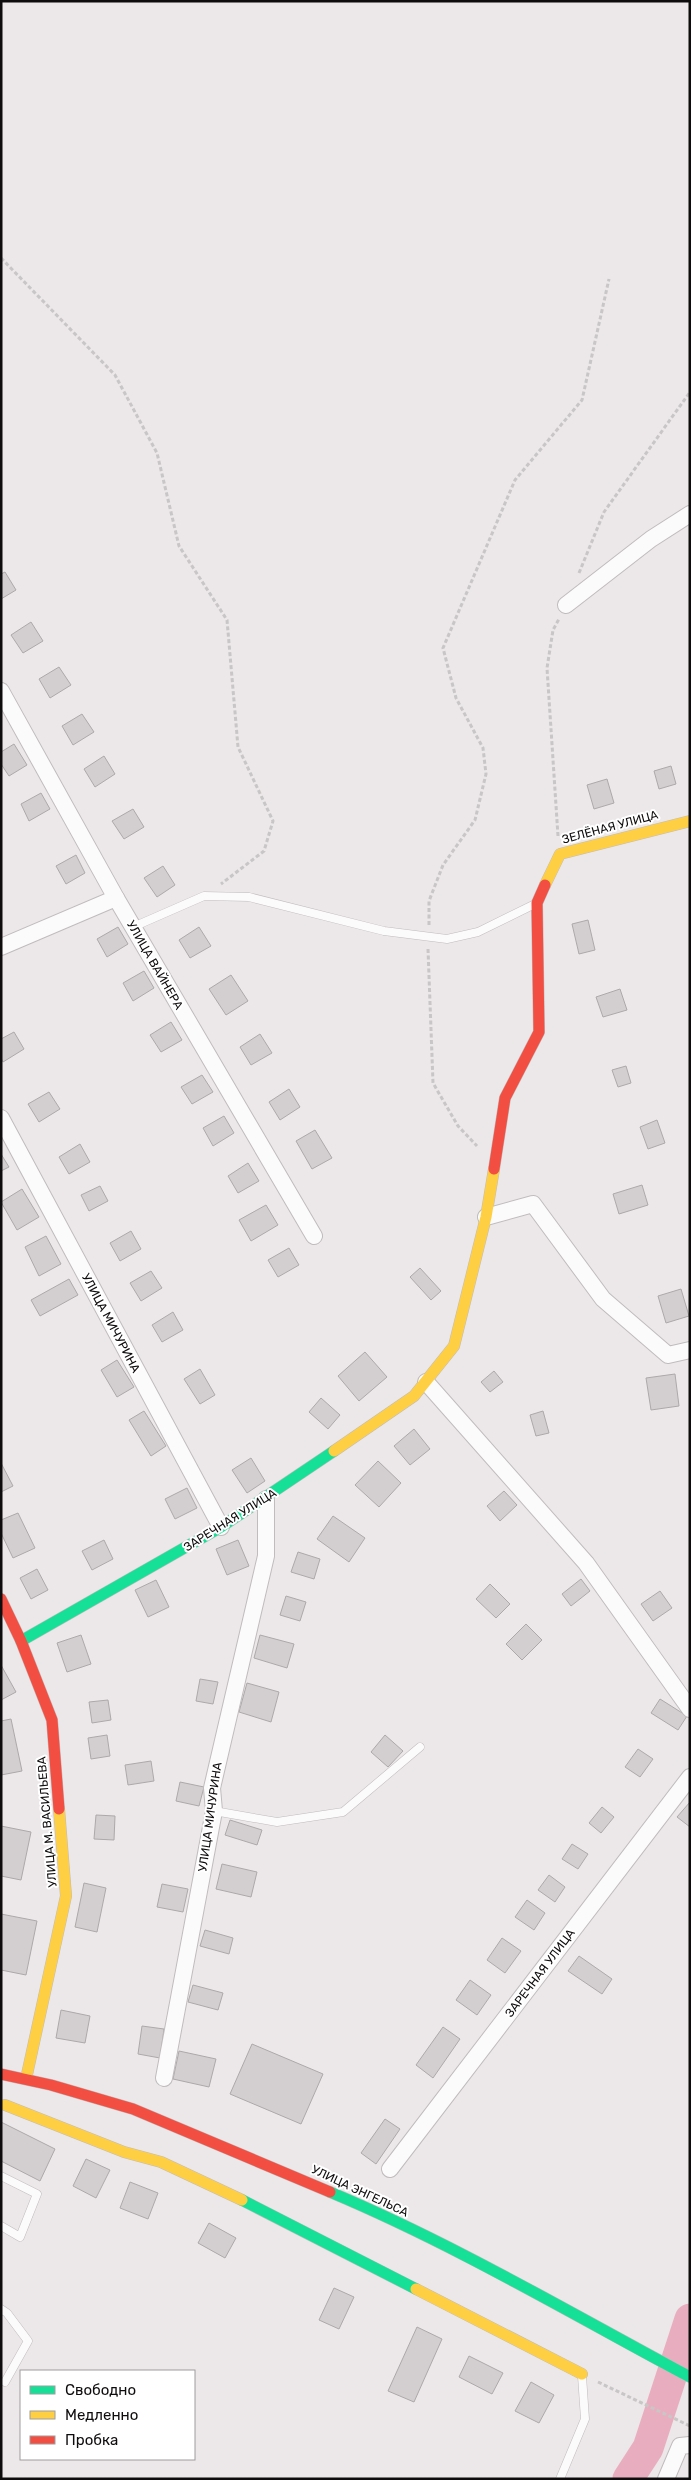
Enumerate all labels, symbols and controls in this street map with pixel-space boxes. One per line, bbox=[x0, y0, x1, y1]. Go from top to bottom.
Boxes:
street label: ЗЕЛЁНАЯ УЛИЦА bbox=[560, 807, 660, 847]
street label: УЛИЦА ВАЙНЕРА bbox=[124, 918, 186, 1012]
street label: УЛИЦА МИЧУРИНА bbox=[79, 1271, 143, 1375]
street label: ЗАРЕЧНАЯ УЛИЦА bbox=[181, 1486, 279, 1554]
street label: УЛИЦА М. ВАСИЛЬЕВА bbox=[34, 1756, 60, 1888]
street label: УЛИЦА МИЧУРИНА bbox=[195, 1761, 225, 1873]
street label: ЗАРЕЧНАЯ УЛИЦА bbox=[502, 1926, 578, 2020]
street label: УЛИЦА ЭНГЕЛЬСА bbox=[309, 2162, 411, 2220]
legend bbox=[20, 2370, 195, 2460]
text: Свободно bbox=[65, 2381, 136, 2399]
text: Медленно bbox=[65, 2406, 138, 2424]
text: Пробка bbox=[65, 2431, 118, 2449]

